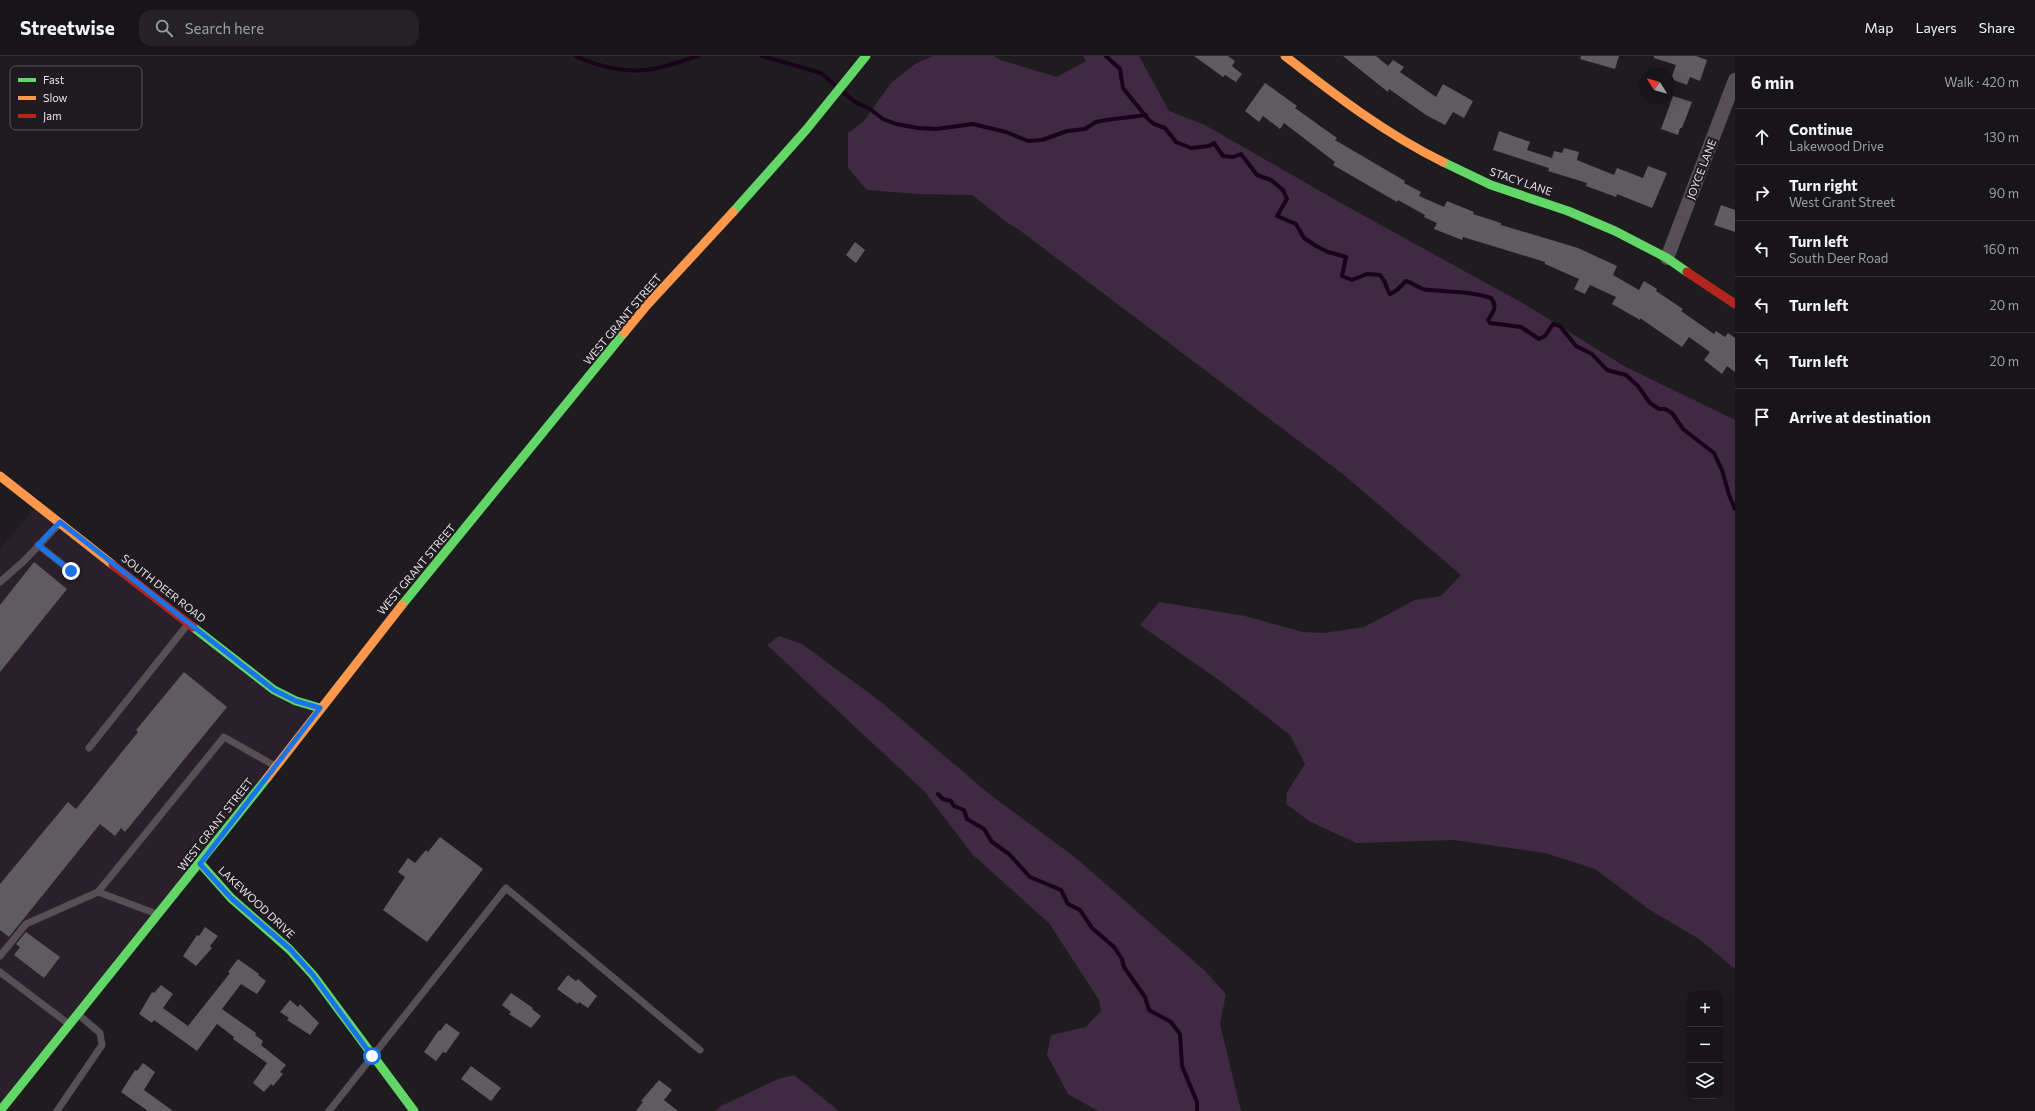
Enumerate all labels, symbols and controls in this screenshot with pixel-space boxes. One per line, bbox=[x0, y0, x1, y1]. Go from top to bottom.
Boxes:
search box bbox=[139, 10, 419, 46]
text: Streetwise bbox=[20, 16, 115, 39]
icon: search bbox=[153, 17, 175, 39]
text: Search here bbox=[185, 19, 264, 37]
text: Map bbox=[1865, 19, 1893, 36]
text: Layers bbox=[1915, 19, 1957, 36]
text: Share bbox=[1979, 19, 2015, 36]
legend bbox=[10, 66, 142, 130]
north arrow bbox=[1639, 68, 1675, 104]
text: 6 min bbox=[1751, 72, 1794, 93]
text: Fast bbox=[43, 73, 65, 86]
text: Walk · 420 m bbox=[1944, 74, 2019, 90]
text: Slow bbox=[43, 91, 68, 104]
text: Jam bbox=[43, 109, 62, 123]
text: Continue bbox=[1789, 120, 1853, 138]
icon: ahead bbox=[1751, 126, 1773, 148]
text: 130 m bbox=[1984, 129, 2019, 145]
street label: JOYCE LANE bbox=[1684, 137, 1719, 201]
text: Lakewood Drive bbox=[1789, 138, 1884, 154]
street label: STACY LANE bbox=[1488, 164, 1554, 198]
text: Turn right bbox=[1789, 176, 1858, 194]
icon: right bbox=[1751, 182, 1773, 204]
text: 90 m bbox=[1989, 185, 2019, 201]
text: West Grant Street bbox=[1789, 194, 1895, 210]
text: Turn left bbox=[1789, 232, 1848, 250]
icon: left bbox=[1751, 238, 1773, 260]
text: 160 m bbox=[1983, 241, 2019, 257]
text: South Deer Road bbox=[1789, 250, 1888, 266]
street label: WEST GRANT STREET bbox=[580, 271, 664, 367]
icon: left bbox=[1751, 294, 1773, 316]
text: Turn left bbox=[1789, 296, 1848, 314]
text: 20 m bbox=[1990, 297, 2019, 313]
icon: left bbox=[1751, 350, 1773, 372]
text: Turn left bbox=[1789, 352, 1848, 370]
text: 20 m bbox=[1990, 353, 2019, 369]
icon: arrive bbox=[1751, 406, 1773, 428]
text: Arrive at destination bbox=[1789, 408, 1931, 426]
street label: WEST GRANT STREET bbox=[374, 521, 458, 617]
street label: SOUTH DEER ROAD bbox=[119, 551, 209, 625]
route end bbox=[62, 562, 80, 580]
street label: WEST GRANT STREET bbox=[175, 775, 255, 873]
street label: LAKEWOOD DRIVE bbox=[216, 863, 298, 941]
map controls bbox=[1687, 991, 1723, 1099]
button: + bbox=[1687, 991, 1723, 1027]
button: − bbox=[1687, 1027, 1723, 1063]
route start bbox=[363, 1047, 381, 1065]
button: layers bbox=[1687, 1063, 1723, 1099]

